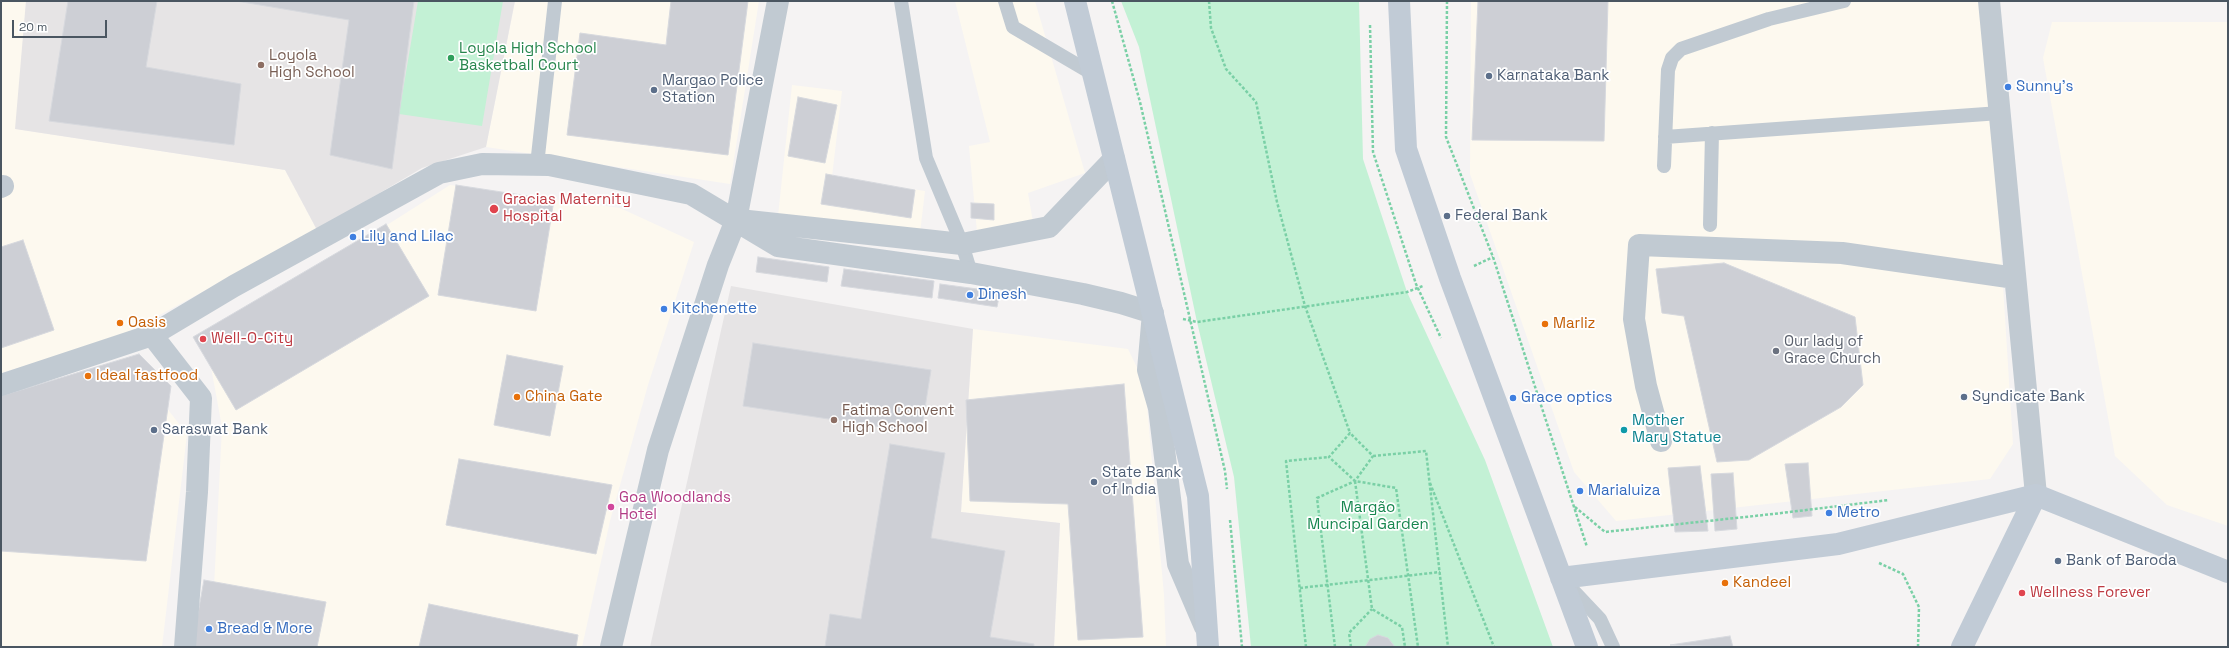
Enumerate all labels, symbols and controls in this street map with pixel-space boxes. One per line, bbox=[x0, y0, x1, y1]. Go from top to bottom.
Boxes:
scale bar bbox=[14, 12, 109, 38]
text: 20 m bbox=[19, 19, 47, 35]
place label: Loyola High School Basketball Court bbox=[459, 40, 597, 75]
place label: Loyola High School bbox=[269, 47, 355, 82]
marker: Loyola High School Basketball Court bbox=[446, 53, 456, 63]
marker: Loyola High School bbox=[256, 60, 266, 70]
place label: Karnataka Bank bbox=[1497, 67, 1609, 85]
marker: Karnataka Bank bbox=[1484, 71, 1494, 81]
place label: Margao Police Station bbox=[662, 72, 763, 107]
place label: Sunny's bbox=[2016, 78, 2073, 96]
marker: Sunny's bbox=[2003, 82, 2013, 92]
marker: Margao Police Station bbox=[649, 85, 659, 95]
place label: Gracias Maternity Hospital bbox=[503, 191, 631, 226]
marker: Gracias Maternity Hospital bbox=[488, 203, 500, 215]
place label: Federal Bank bbox=[1455, 207, 1548, 225]
marker: Federal Bank bbox=[1442, 211, 1452, 221]
place label: Lily and Lilac bbox=[361, 228, 454, 246]
marker: Lily and Lilac bbox=[348, 232, 358, 242]
place label: Dinesh bbox=[978, 286, 1027, 304]
marker: Dinesh bbox=[965, 290, 975, 300]
place label: Kitchenette bbox=[672, 300, 757, 318]
marker: Kitchenette bbox=[659, 304, 669, 314]
place label: Oasis bbox=[128, 314, 166, 332]
place label: Marliz bbox=[1553, 315, 1595, 333]
marker: Oasis bbox=[115, 318, 125, 328]
marker: Marliz bbox=[1540, 319, 1550, 329]
place label: Well-O-City bbox=[211, 330, 293, 348]
place label: Our lady of Grace Church bbox=[1784, 333, 1881, 368]
marker: Well-O-City bbox=[198, 334, 208, 344]
marker: Our lady of Grace Church bbox=[1771, 346, 1781, 356]
place label: Ideal fastfood bbox=[96, 367, 198, 385]
marker: Ideal fastfood bbox=[83, 371, 93, 381]
place label: China Gate bbox=[525, 388, 603, 406]
place label: Syndicate Bank bbox=[1972, 388, 2085, 406]
place label: Grace optics bbox=[1521, 389, 1613, 407]
marker: China Gate bbox=[512, 392, 522, 402]
marker: Syndicate Bank bbox=[1959, 392, 1969, 402]
marker: Grace optics bbox=[1508, 393, 1518, 403]
place label: Fatima Convent High School bbox=[842, 402, 955, 437]
place label: Mother Mary Statue bbox=[1632, 412, 1721, 447]
marker: Fatima Convent High School bbox=[829, 415, 839, 425]
place label: Saraswat Bank bbox=[162, 421, 268, 439]
marker: Saraswat Bank bbox=[149, 425, 159, 435]
marker: Mother Mary Statue bbox=[1619, 425, 1629, 435]
place label: State Bank of India bbox=[1102, 464, 1181, 499]
marker: State Bank of India bbox=[1089, 477, 1099, 487]
place label: Marialuiza bbox=[1588, 482, 1660, 500]
marker: Marialuiza bbox=[1575, 486, 1585, 496]
place label: Goa Woodlands Hotel bbox=[619, 489, 731, 524]
park label: Margão Muncipal Garden bbox=[1307, 499, 1429, 534]
marker: Goa Woodlands Hotel bbox=[606, 502, 616, 512]
place label: Metro bbox=[1837, 504, 1880, 522]
marker: Metro bbox=[1824, 508, 1834, 518]
place label: Bank of Baroda bbox=[2066, 552, 2177, 570]
marker: Bank of Baroda bbox=[2053, 556, 2063, 566]
place label: Kandeel bbox=[1733, 574, 1791, 592]
marker: Kandeel bbox=[1720, 578, 1730, 588]
place label: Wellness Forever bbox=[2030, 584, 2150, 602]
marker: Wellness Forever bbox=[2017, 588, 2027, 598]
place label: Bread & More bbox=[217, 620, 313, 638]
marker: Bread & More bbox=[204, 624, 214, 634]

